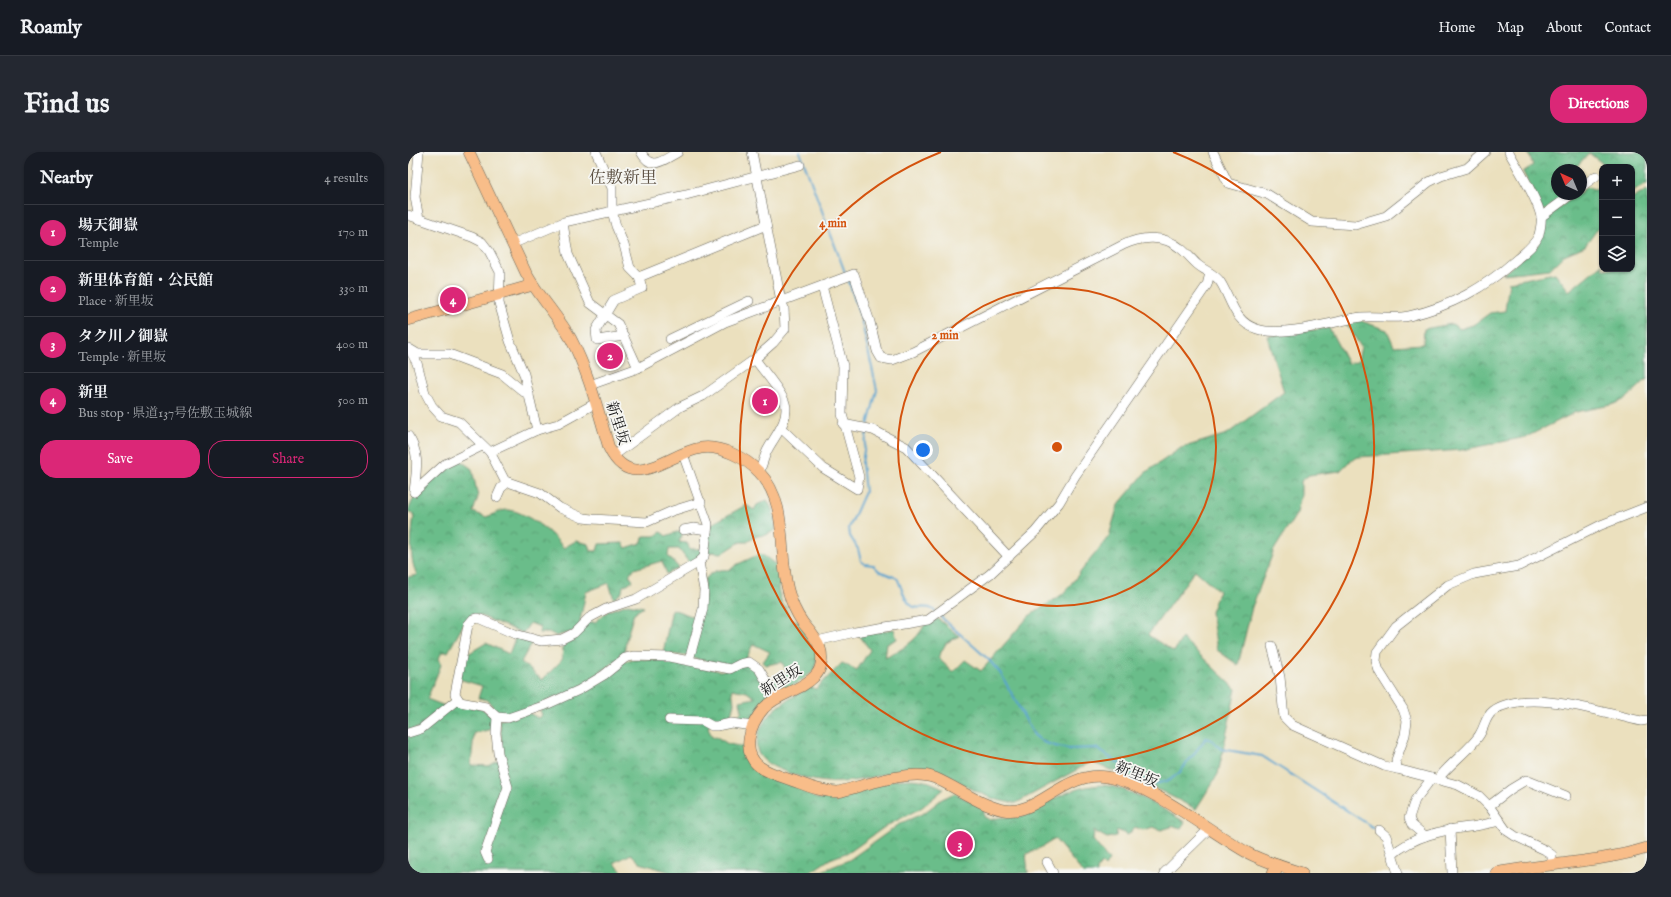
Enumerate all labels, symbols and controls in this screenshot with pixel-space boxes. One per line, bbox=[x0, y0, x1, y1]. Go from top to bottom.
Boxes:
text: Roamly bbox=[20, 16, 82, 40]
text: Home bbox=[1439, 19, 1475, 37]
text: Map bbox=[1497, 19, 1524, 37]
text: About bbox=[1546, 19, 1582, 37]
text: Contact bbox=[1604, 19, 1651, 37]
button: Directions bbox=[1550, 85, 1647, 123]
text: Find us bbox=[24, 87, 110, 122]
north arrow bbox=[1551, 164, 1587, 200]
map controls bbox=[1599, 164, 1635, 272]
button: + bbox=[1599, 164, 1635, 200]
text: Nearby bbox=[40, 168, 93, 189]
district label: 佐敷新里 bbox=[589, 168, 657, 189]
text: 4 results bbox=[324, 170, 368, 187]
button: − bbox=[1599, 200, 1635, 236]
text: 場天御嶽 bbox=[78, 216, 138, 235]
text: 4 min bbox=[819, 216, 847, 231]
text: 1 bbox=[51, 224, 55, 241]
text: 170 m bbox=[338, 224, 368, 241]
text: Temple bbox=[78, 235, 119, 252]
button: layers bbox=[1599, 236, 1635, 272]
text: 新里体育館・公民館 bbox=[78, 271, 213, 290]
text: 2 bbox=[50, 280, 56, 297]
text: 330 m bbox=[339, 280, 368, 297]
pin: 4 bbox=[440, 285, 466, 315]
text: Place · 新里坂 bbox=[78, 293, 154, 310]
text: タク川ノ御嶽 bbox=[78, 327, 168, 346]
text: 2 min bbox=[931, 328, 959, 343]
text: 3 bbox=[51, 336, 55, 353]
text: 400 m bbox=[336, 336, 368, 353]
pin: 2 bbox=[597, 341, 623, 371]
text: Temple · 新里坂 bbox=[78, 349, 166, 366]
text: 新里 bbox=[78, 383, 108, 402]
pin: 1 bbox=[752, 386, 778, 416]
text: 4 bbox=[50, 392, 56, 409]
text: 500 m bbox=[338, 392, 368, 409]
street label: 新里坂 bbox=[602, 399, 634, 447]
text: Bus stop · 県道137号佐敷玉城線 bbox=[78, 405, 252, 422]
button: Save bbox=[40, 440, 200, 478]
button: Share bbox=[208, 440, 368, 478]
your location bbox=[913, 440, 933, 460]
centre of rings bbox=[1050, 440, 1064, 454]
street label: 新里坂 bbox=[757, 660, 805, 700]
street label: 新里坂 bbox=[1112, 757, 1161, 792]
pin: 3 bbox=[947, 829, 973, 859]

